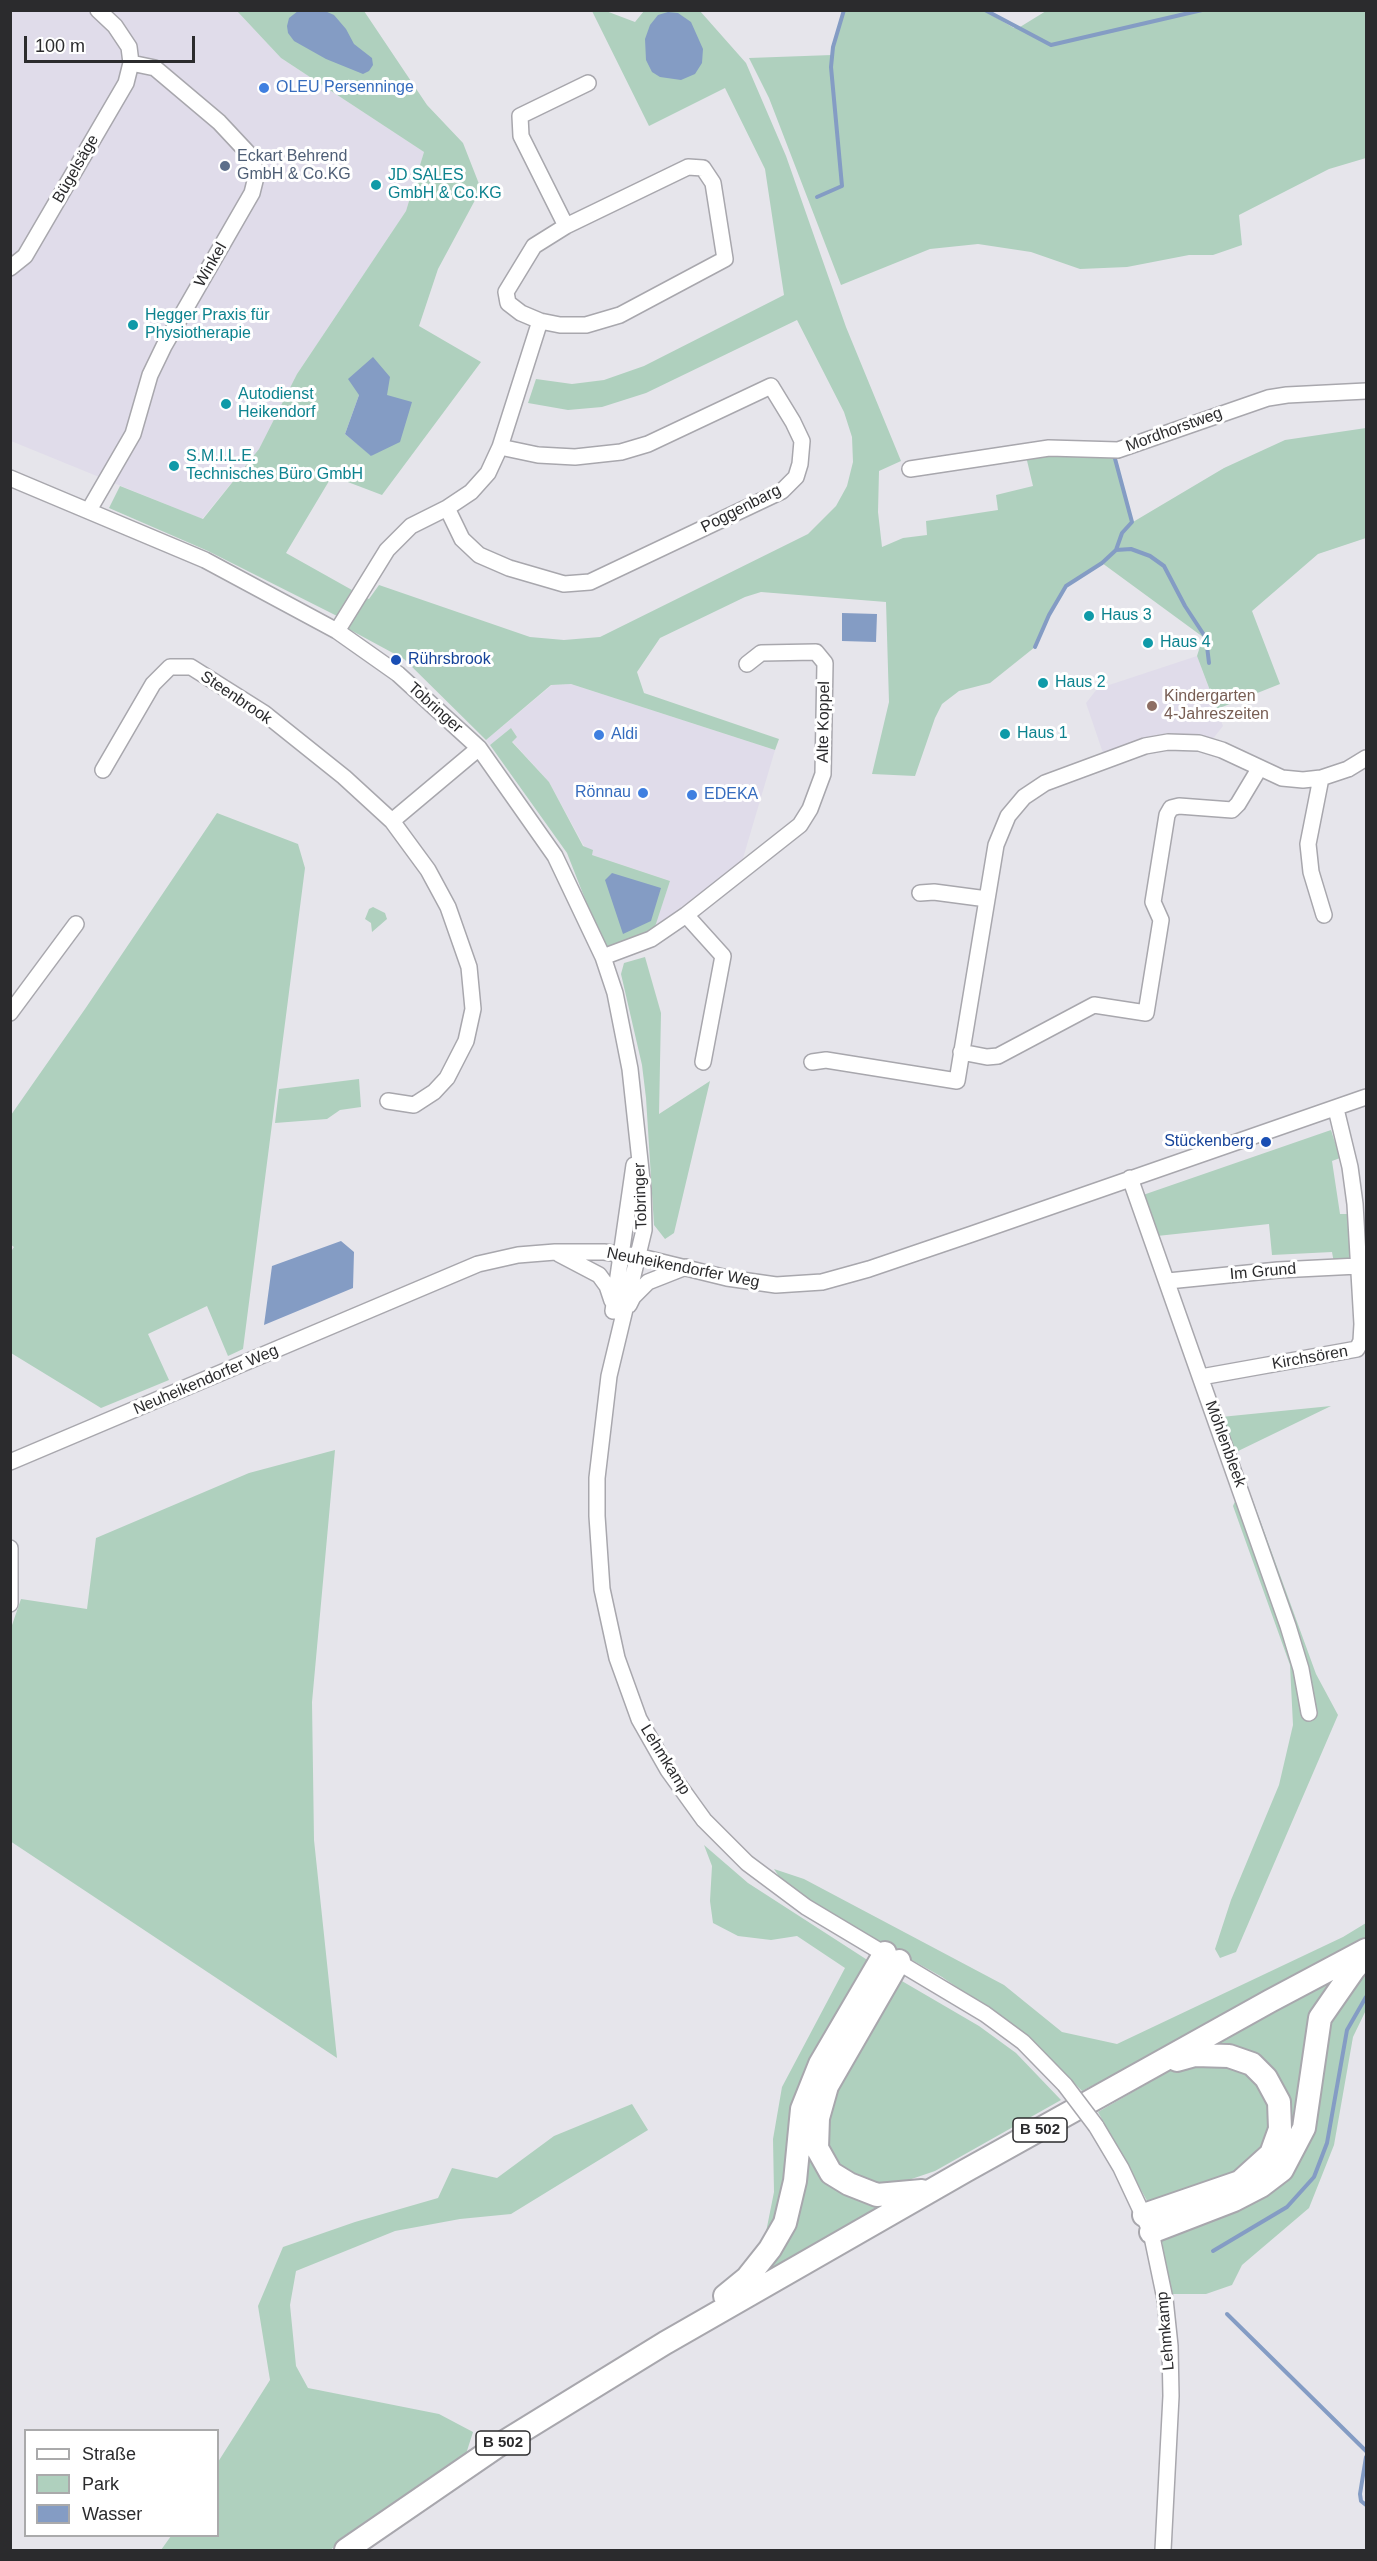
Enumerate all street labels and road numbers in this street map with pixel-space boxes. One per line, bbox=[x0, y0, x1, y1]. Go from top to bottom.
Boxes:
street label: Bügelsäge bbox=[49, 131, 103, 207]
street label: Winkel bbox=[191, 239, 231, 291]
street label: Mordhorstweg bbox=[1123, 404, 1225, 456]
street label: Poggenbarg bbox=[698, 481, 784, 537]
street label: Steenbrook bbox=[197, 667, 275, 729]
street label: Tobringer bbox=[404, 679, 466, 737]
street label: Alte Koppel bbox=[814, 681, 834, 763]
street label: Tobringer bbox=[630, 1162, 652, 1230]
street label: Neuheikendorfer Weg bbox=[605, 1244, 761, 1292]
street label: Im Grund bbox=[1229, 1260, 1297, 1284]
street label: Neuheikendorfer Weg bbox=[131, 1341, 281, 1419]
street label: Kirchsören bbox=[1271, 1342, 1349, 1374]
street label: Möhlenbleek bbox=[1200, 1398, 1250, 1490]
street label: Lehmkamp bbox=[636, 1721, 694, 1799]
road number: B 502 bbox=[1013, 2118, 1067, 2142]
street label: Lehmkamp bbox=[1153, 2291, 1179, 2371]
road number: B 502 bbox=[476, 2431, 530, 2455]

